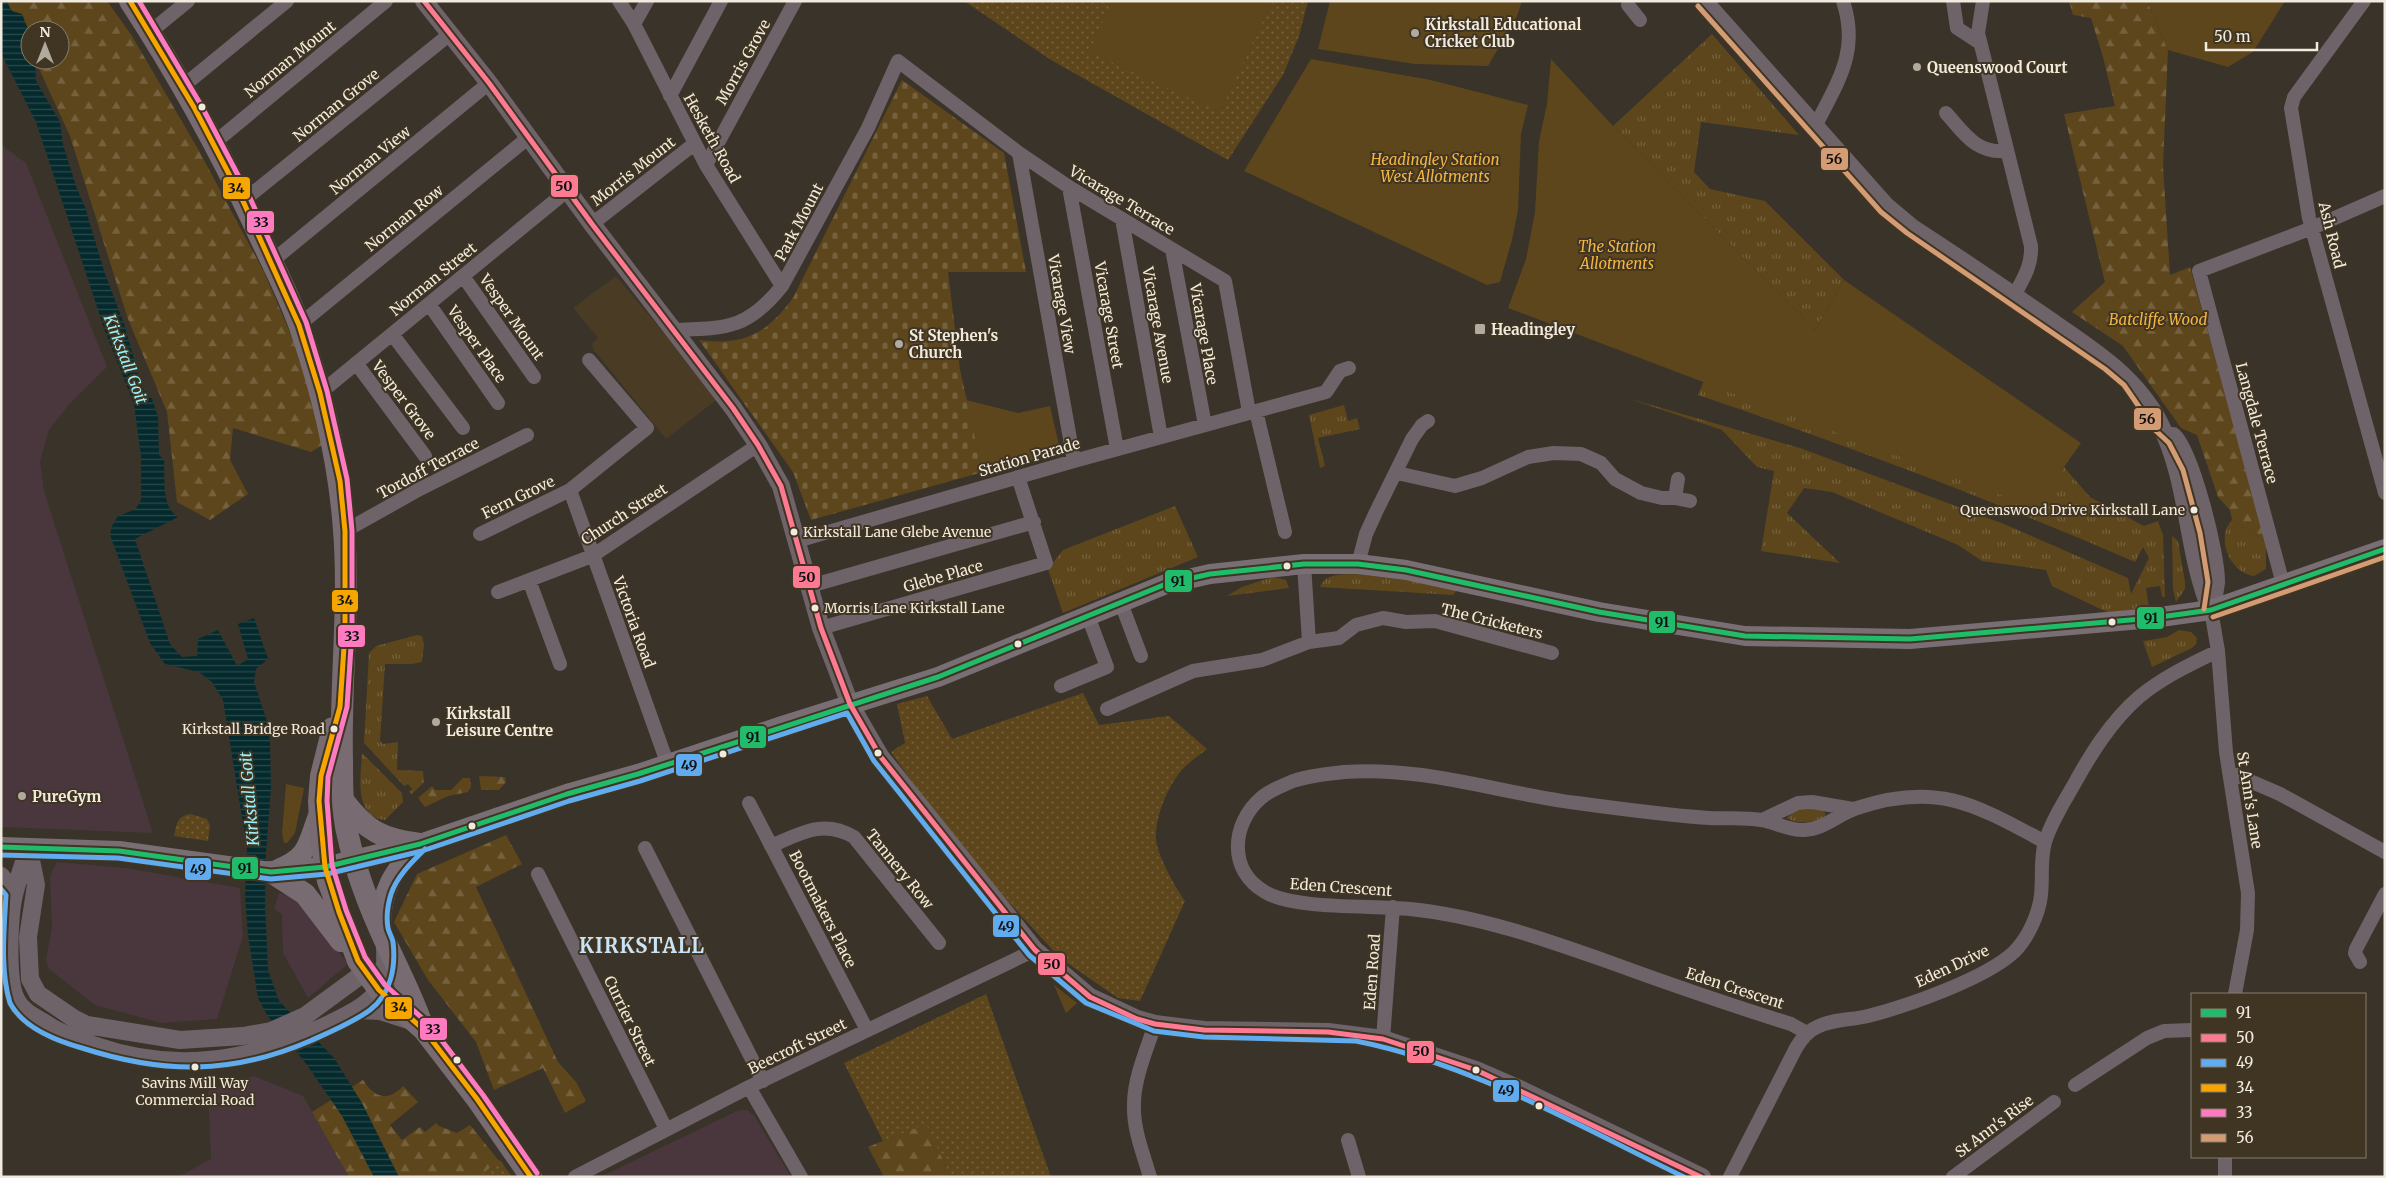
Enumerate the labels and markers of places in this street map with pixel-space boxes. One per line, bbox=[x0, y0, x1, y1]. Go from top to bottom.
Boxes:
place label: Kirkstall Educational Cricket Club bbox=[1425, 15, 1581, 51]
marker: Kirkstall Educational Cricket Club bbox=[1409, 27, 1421, 39]
place label: Queenswood Court bbox=[1927, 58, 2067, 77]
marker: Queenswood Court bbox=[1911, 61, 1923, 73]
unlabelled marker bbox=[197, 102, 207, 112]
place label: Headingley bbox=[1491, 320, 1575, 339]
marker: Headingley bbox=[1473, 322, 1487, 336]
place label: St Stephen's Church bbox=[909, 326, 998, 362]
marker: St Stephen's Church bbox=[893, 338, 905, 350]
place label: Queenswood Drive Kirkstall Lane bbox=[1960, 501, 2185, 519]
marker: Queenswood Drive Kirkstall Lane bbox=[2189, 505, 2199, 515]
place label: Kirkstall Lane Glebe Avenue bbox=[803, 523, 991, 541]
marker: Kirkstall Lane Glebe Avenue bbox=[789, 527, 799, 537]
unlabelled marker bbox=[1282, 561, 1292, 571]
place label: Morris Lane Kirkstall Lane bbox=[824, 599, 1004, 617]
marker: Morris Lane Kirkstall Lane bbox=[810, 603, 820, 613]
unlabelled marker bbox=[2107, 617, 2117, 627]
unlabelled marker bbox=[1013, 639, 1023, 649]
place label: Kirkstall Leisure Centre bbox=[446, 704, 553, 740]
marker: Kirkstall Leisure Centre bbox=[430, 716, 442, 728]
place label: Kirkstall Bridge Road bbox=[182, 720, 326, 738]
marker: Kirkstall Bridge Road bbox=[329, 724, 339, 734]
unlabelled marker bbox=[873, 748, 883, 758]
unlabelled marker bbox=[718, 749, 728, 759]
place label: PureGym bbox=[32, 787, 101, 806]
marker: PureGym bbox=[16, 790, 28, 802]
unlabelled marker bbox=[467, 821, 477, 831]
unlabelled marker bbox=[452, 1055, 462, 1065]
marker: Savins Mill Way Commercial Road bbox=[190, 1062, 200, 1072]
unlabelled marker bbox=[1471, 1065, 1481, 1075]
place label: Savins Mill Way Commercial Road bbox=[136, 1074, 255, 1109]
unlabelled marker bbox=[1534, 1101, 1544, 1111]

